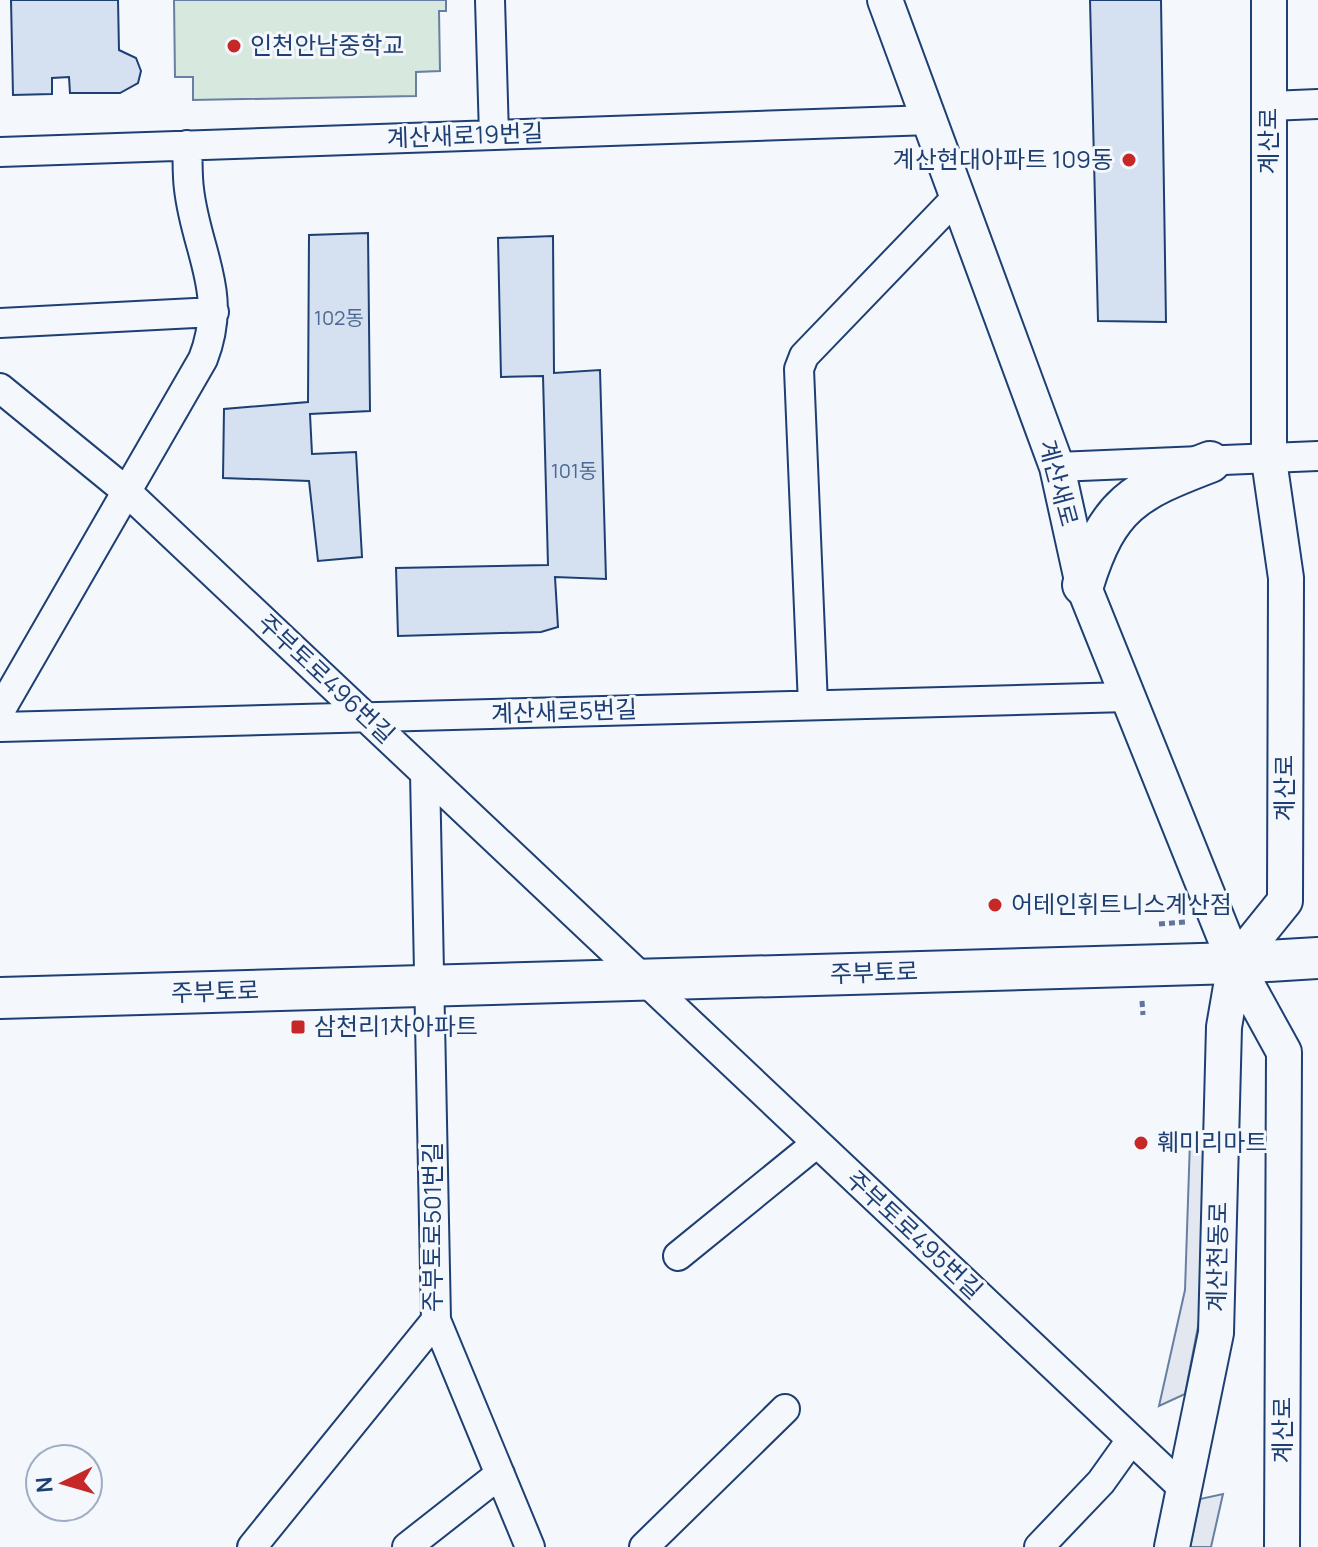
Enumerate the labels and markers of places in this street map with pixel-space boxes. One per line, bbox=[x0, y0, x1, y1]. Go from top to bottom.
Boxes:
place label: 인천안남중학교 bbox=[250, 28, 405, 61]
marker: 인천안남중학교 bbox=[225, 37, 243, 55]
place label: 계산현대아파트 109동 bbox=[893, 142, 1113, 175]
marker: 계산현대아파트 109동 bbox=[1120, 151, 1138, 169]
place label: 어테인휘트니스계산점 bbox=[1011, 887, 1232, 920]
marker: 어테인휘트니스계산점 bbox=[986, 896, 1004, 914]
place label: 삼천리1차아파트 bbox=[314, 1009, 478, 1042]
marker: 삼천리1차아파트 bbox=[289, 1018, 307, 1036]
place label: 훼미리마트 bbox=[1157, 1125, 1267, 1158]
marker: 훼미리마트 bbox=[1132, 1134, 1150, 1152]

